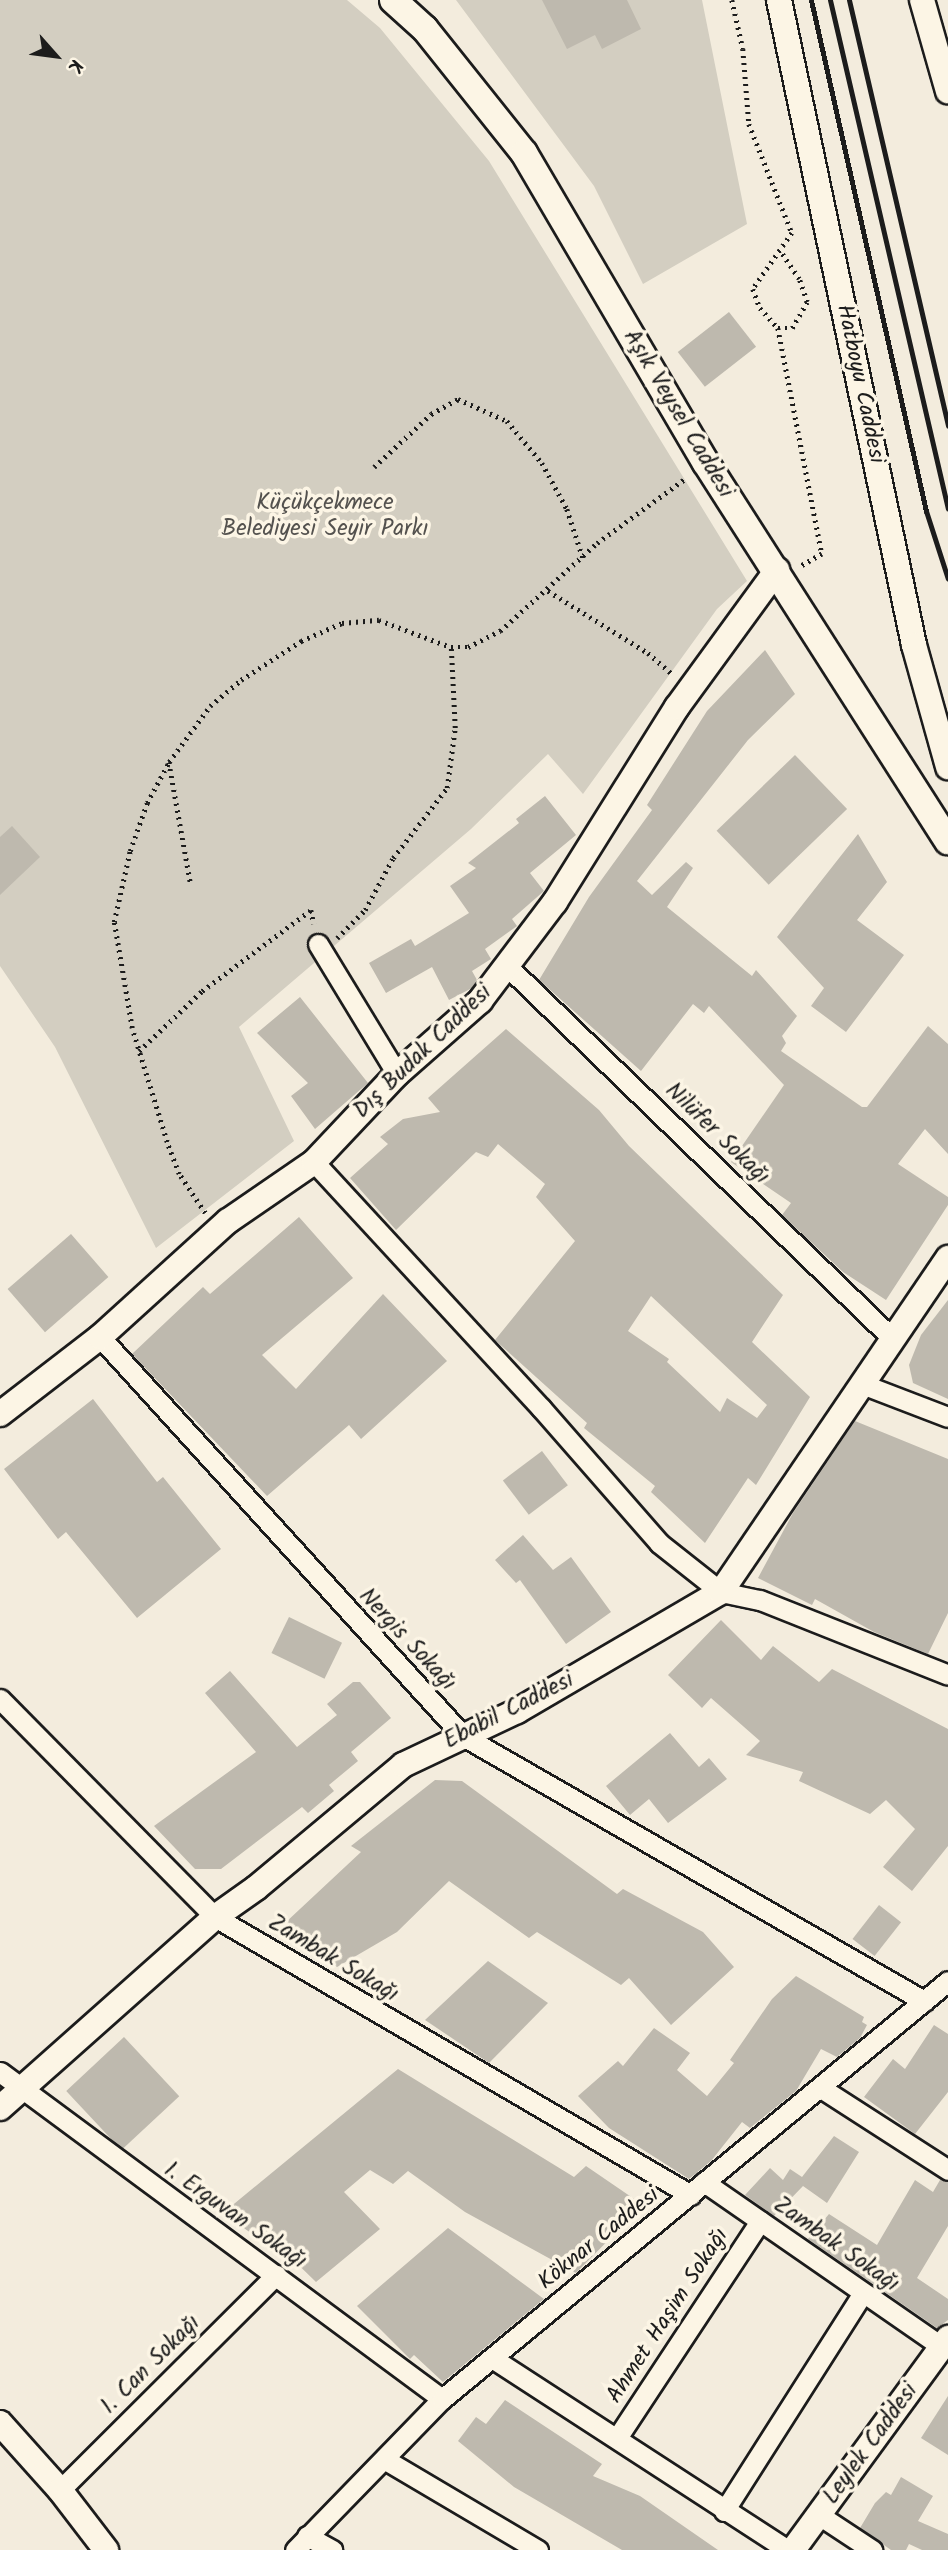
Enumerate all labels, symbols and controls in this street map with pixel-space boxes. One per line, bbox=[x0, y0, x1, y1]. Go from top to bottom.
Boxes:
north arrow bbox=[21, 21, 91, 91]
text: K bbox=[59, 54, 90, 78]
street label: Hatboyu Caddesi bbox=[830, 302, 890, 466]
street label: Aşık Veysel Caddesi bbox=[617, 325, 739, 503]
park label: Küçükçekmece Belediyesi Seyir Parkı bbox=[222, 489, 428, 543]
street label: Dış Budak Caddesi bbox=[348, 979, 498, 1125]
street label: Nilüfer Sokağı bbox=[659, 1077, 775, 1191]
street label: Nergis Sokağı bbox=[353, 1583, 461, 1697]
street label: Ebabil Caddesi bbox=[440, 1667, 578, 1755]
street label: Zambak Sokağı bbox=[263, 1909, 403, 2009]
street label: 1. Erguvan Sokağı bbox=[158, 2157, 312, 2275]
street label: Köknar Caddesi bbox=[533, 2182, 665, 2296]
street label: Zambak Sokağı bbox=[768, 2191, 904, 2299]
street label: Ahmet Haşim Sokağı bbox=[601, 2223, 735, 2409]
street label: 1. Can Sokağı bbox=[96, 2310, 206, 2420]
street label: Leylek Caddesi bbox=[818, 2378, 924, 2510]

